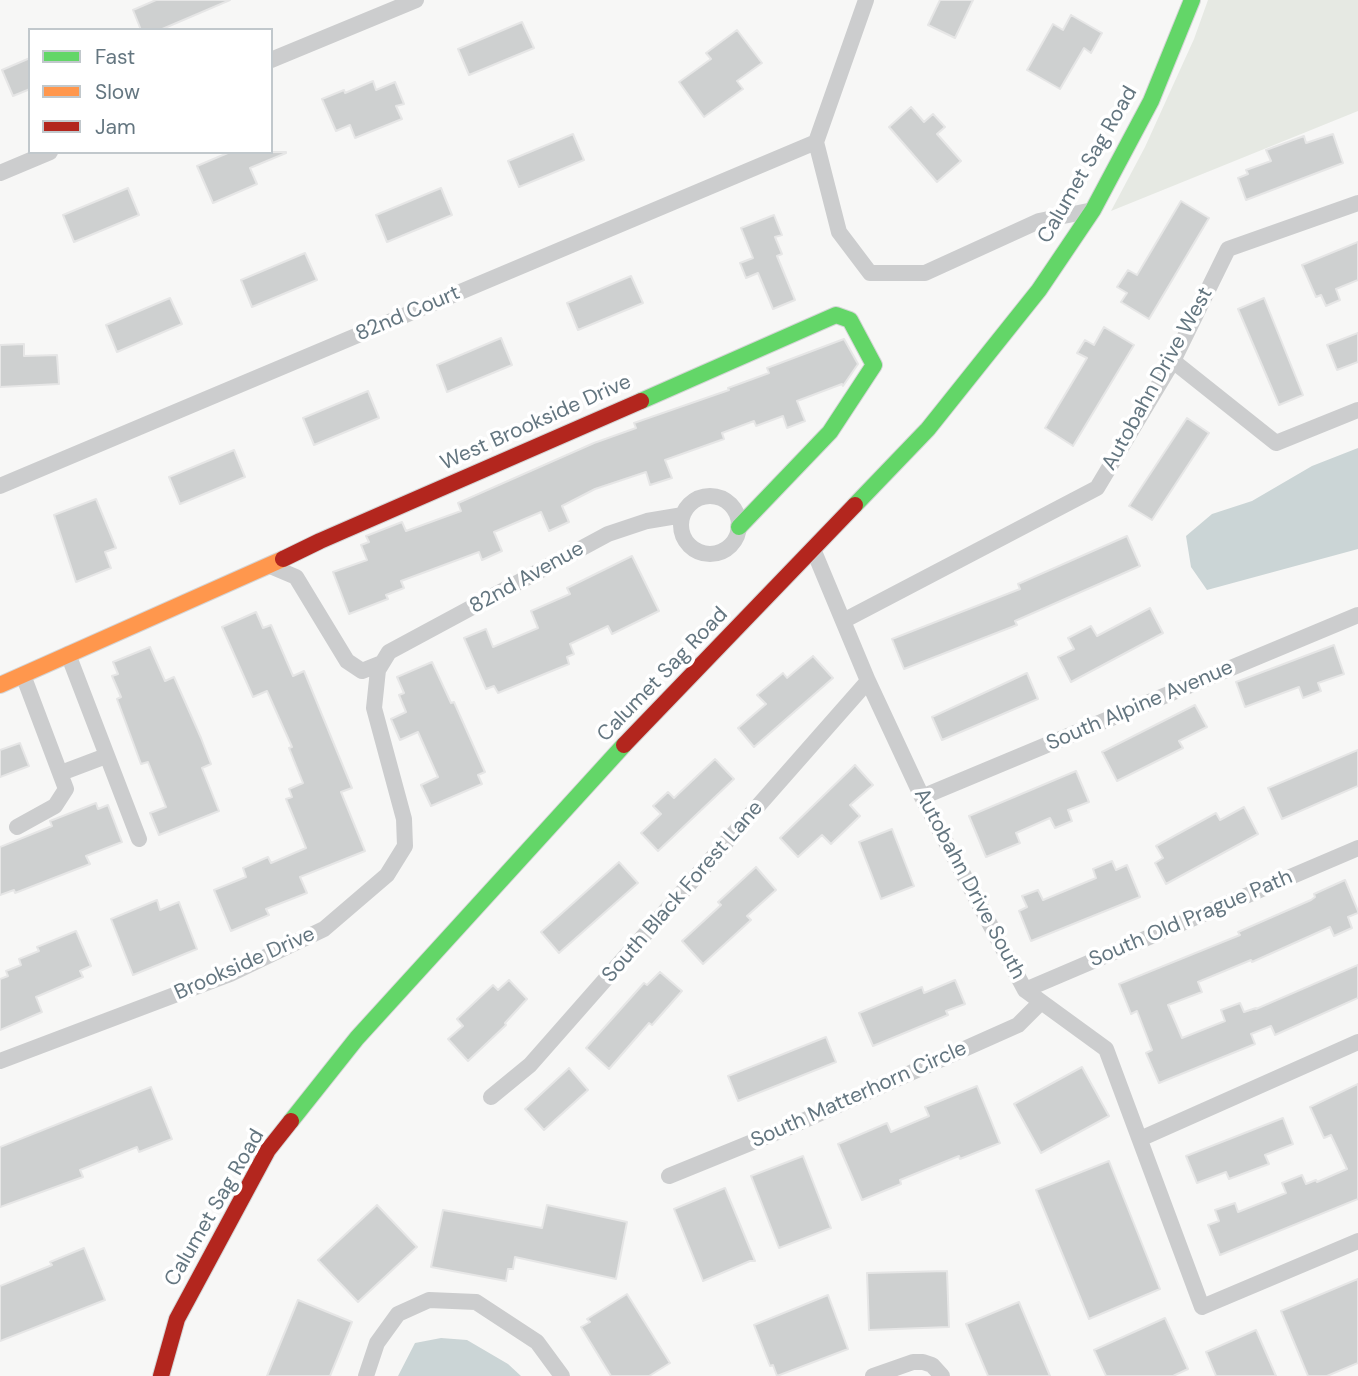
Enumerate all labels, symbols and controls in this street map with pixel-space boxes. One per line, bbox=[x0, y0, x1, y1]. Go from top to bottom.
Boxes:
legend bbox=[28, 28, 273, 154]
text: Fast bbox=[95, 43, 135, 71]
text: Slow bbox=[95, 78, 140, 106]
street label: Calumet Sag Road bbox=[1033, 82, 1143, 248]
text: Jam bbox=[95, 113, 136, 141]
street label: 82nd Court bbox=[352, 281, 464, 347]
street label: Autobahn Drive West bbox=[1097, 283, 1219, 475]
street label: West Brookside Drive bbox=[437, 370, 635, 476]
street label: 82nd Avenue bbox=[465, 536, 589, 620]
street label: Calumet Sag Road bbox=[592, 603, 734, 747]
street label: South Alpine Avenue bbox=[1043, 655, 1237, 757]
street label: Autobahn Drive South bbox=[908, 784, 1030, 984]
street label: South Black Forest Lane bbox=[597, 796, 769, 988]
street label: South Old Prague Path bbox=[1086, 865, 1296, 973]
street label: Brookside Drive bbox=[171, 922, 319, 1006]
street label: South Matterhorn Circle bbox=[747, 1036, 971, 1154]
street label: Calumet Sag Road bbox=[160, 1125, 270, 1291]

